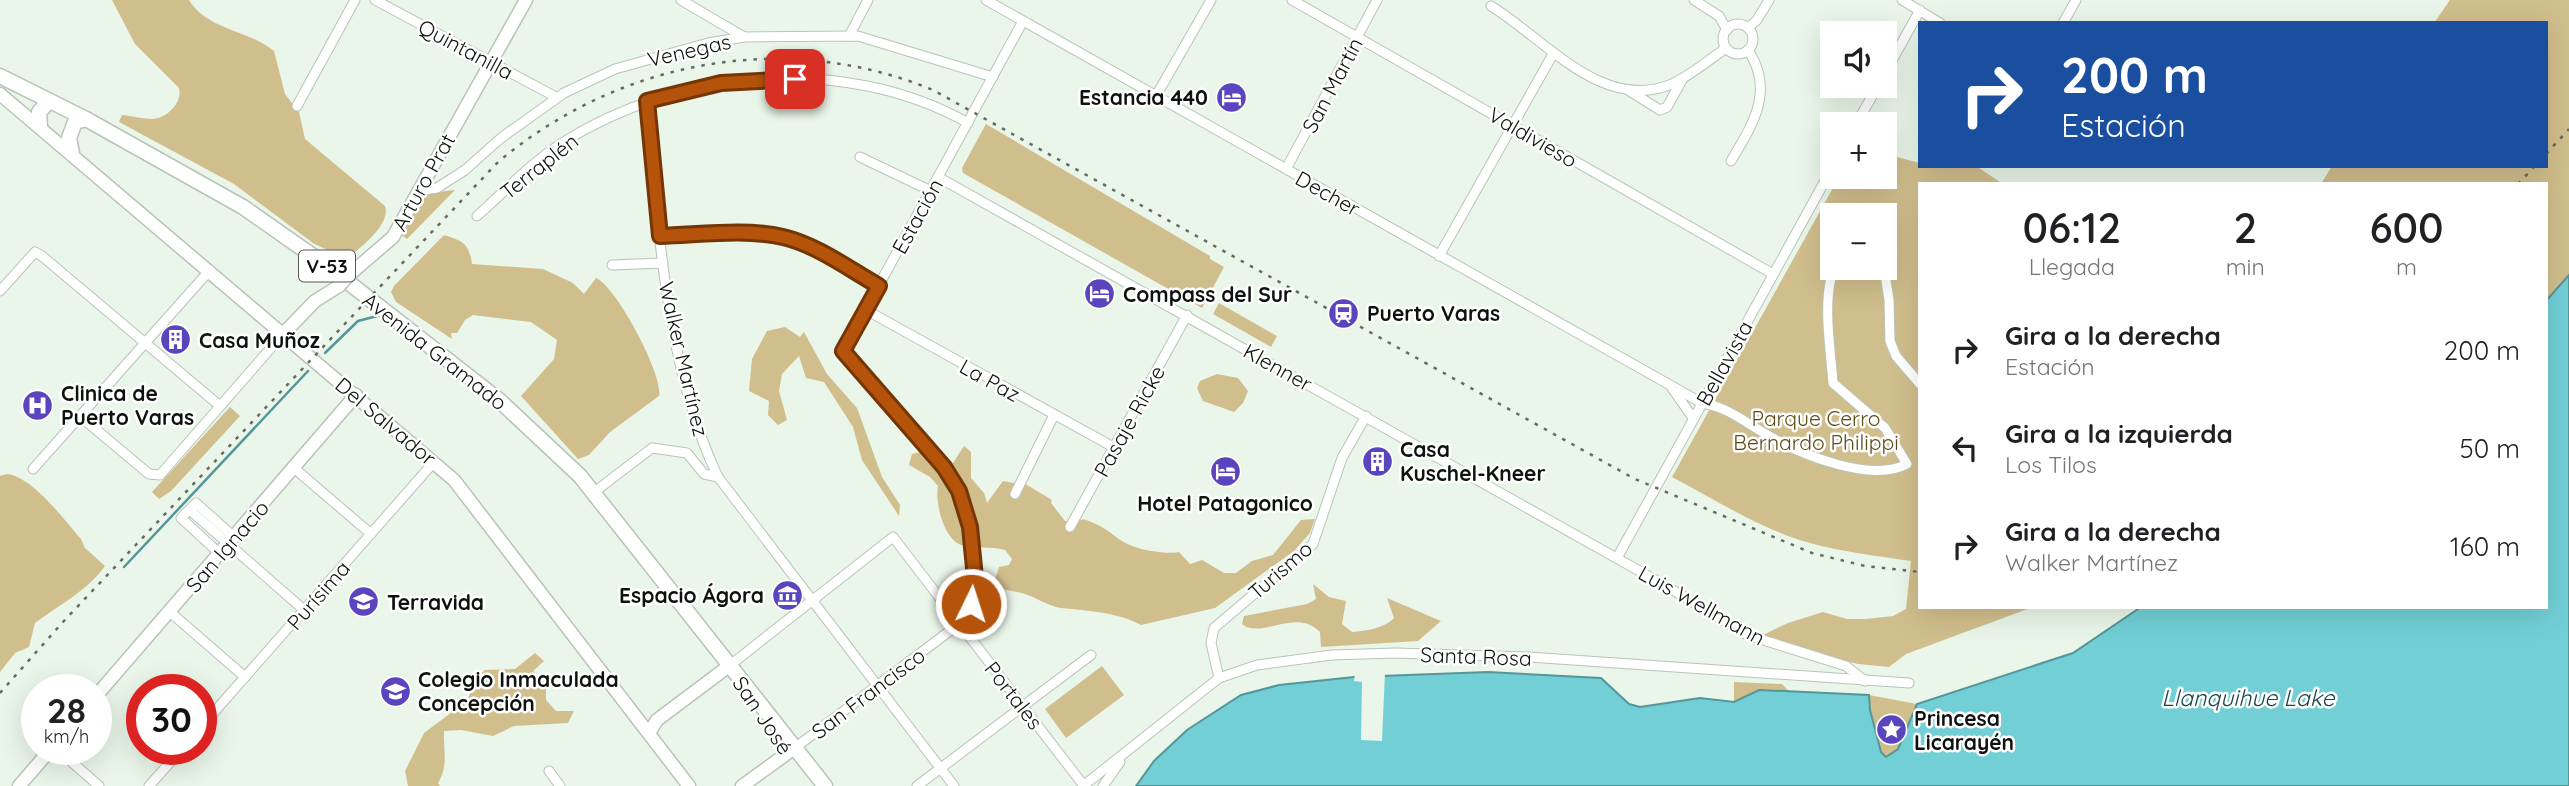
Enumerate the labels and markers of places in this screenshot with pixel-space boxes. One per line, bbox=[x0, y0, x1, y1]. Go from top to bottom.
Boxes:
pin bbox=[765, 49, 825, 109]
hotel icon: Estancia 440 bbox=[1214, 80, 1248, 114]
place label: Estancia 440 bbox=[1079, 84, 1208, 110]
hotel icon: Compass del Sur bbox=[1083, 277, 1117, 311]
place label: Compass del Sur bbox=[1123, 281, 1292, 307]
station icon: Puerto Varas bbox=[1327, 296, 1361, 330]
place label: Puerto Varas bbox=[1367, 300, 1500, 326]
building icon: Casa Muñoz bbox=[159, 323, 193, 357]
place label: Casa Muñoz bbox=[199, 327, 320, 353]
place label: Clinica de Puerto Varas bbox=[61, 380, 194, 430]
hospital icon: Clinica de Puerto Varas bbox=[21, 388, 55, 422]
place label: Casa Kuschel-Kneer bbox=[1400, 436, 1546, 486]
building icon: Casa Kuschel-Kneer bbox=[1360, 444, 1394, 478]
hotel icon: Hotel Patagonico bbox=[1208, 454, 1242, 488]
place label: Hotel Patagonico bbox=[1137, 490, 1313, 516]
museum icon: Espacio Ágora bbox=[770, 578, 804, 612]
place label: Espacio Ágora bbox=[619, 582, 764, 608]
school or university icon: Terravida bbox=[347, 585, 381, 619]
place label: Terravida bbox=[387, 589, 484, 615]
place label: Colegio Inmaculada Concepción bbox=[418, 666, 619, 716]
school or university icon: Colegio Inmaculada Concepción bbox=[378, 674, 412, 708]
place label: Princesa Licarayén bbox=[1914, 705, 2014, 755]
place icon: Princesa Licarayén bbox=[1874, 713, 1908, 747]

